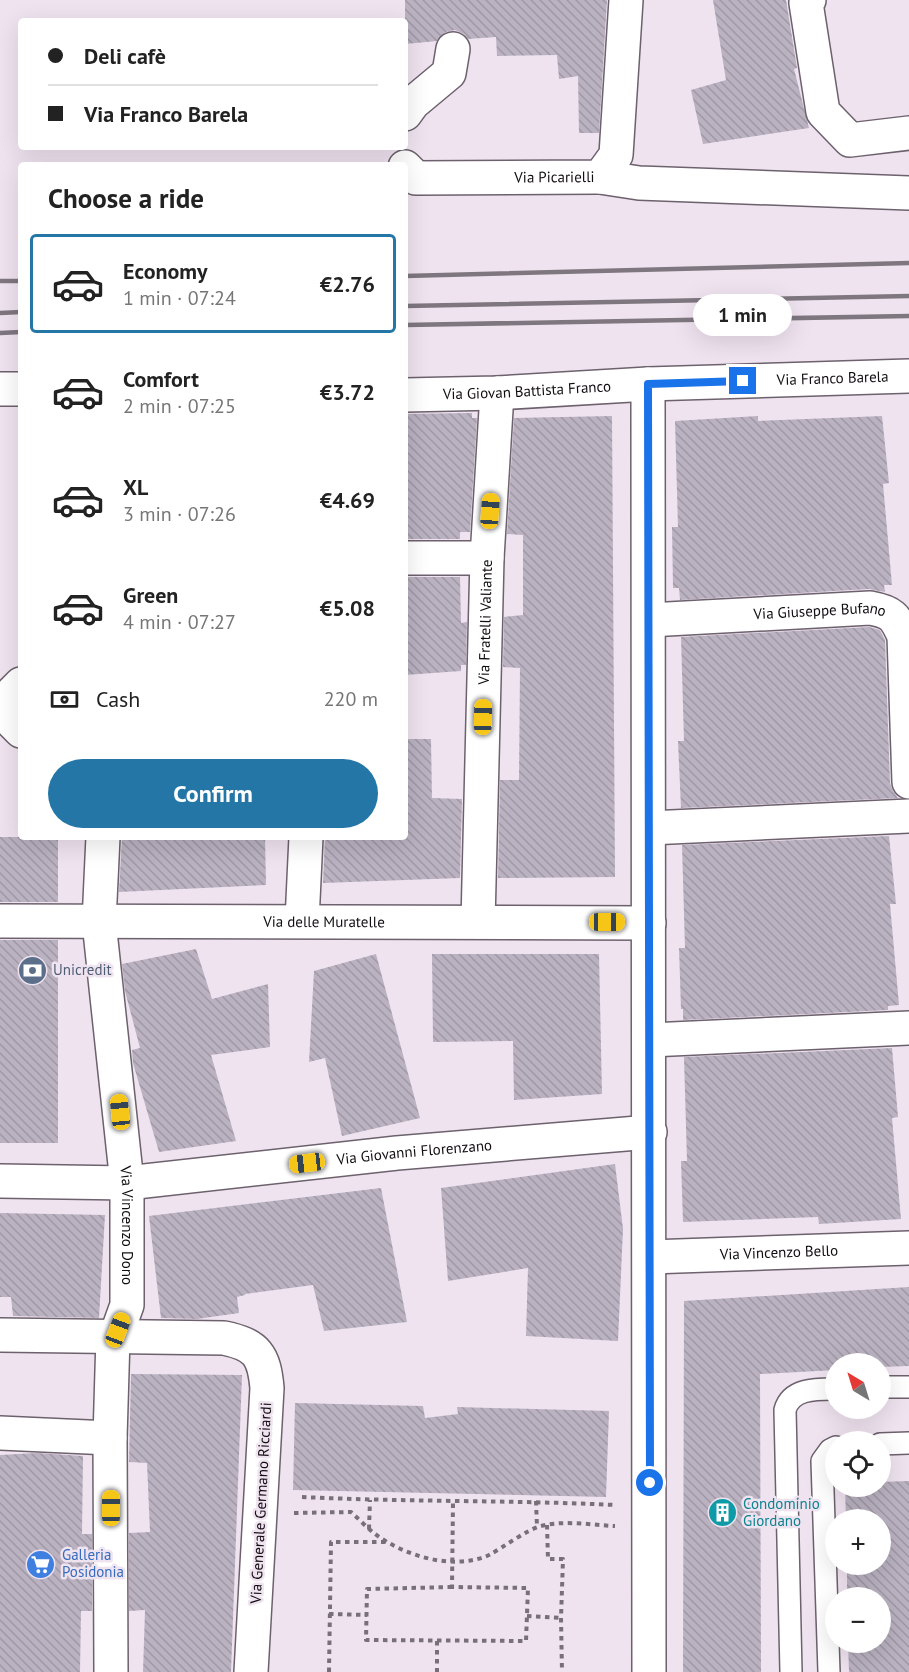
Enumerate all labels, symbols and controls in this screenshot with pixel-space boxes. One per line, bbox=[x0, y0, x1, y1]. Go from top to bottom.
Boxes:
text: Deli cafè bbox=[84, 42, 166, 70]
text: Via Franco Barela bbox=[84, 100, 248, 128]
street label: Via Picarielli bbox=[513, 167, 595, 186]
text: Choose a ride bbox=[48, 181, 204, 215]
icon: car bbox=[51, 257, 105, 311]
text: Economy bbox=[123, 257, 207, 285]
text: €2.76 bbox=[320, 270, 375, 298]
text: 1 min · 07:24 bbox=[123, 285, 236, 311]
callout: 1 min bbox=[694, 294, 792, 336]
text: 1 min bbox=[718, 302, 767, 328]
icon: car bbox=[51, 365, 105, 419]
text: Comfort bbox=[123, 365, 199, 393]
route end bbox=[729, 367, 756, 394]
street label: Via Franco Barela bbox=[775, 367, 889, 389]
street label: Via Giovan Battista Franco bbox=[442, 376, 612, 403]
text: €3.72 bbox=[320, 378, 375, 406]
text: 2 min · 07:25 bbox=[123, 393, 236, 419]
icon: car bbox=[51, 473, 105, 527]
text: XL bbox=[123, 473, 148, 501]
text: €4.69 bbox=[320, 486, 375, 514]
car bbox=[480, 492, 500, 530]
text: 3 min · 07:26 bbox=[123, 501, 236, 527]
street label: Via Fratelli Valiante bbox=[474, 559, 496, 686]
icon: car bbox=[51, 581, 105, 635]
text: Green bbox=[123, 581, 178, 609]
text: €5.08 bbox=[320, 594, 375, 622]
street label: Via Giuseppe Bufano bbox=[752, 598, 889, 623]
text: 4 min · 07:27 bbox=[123, 609, 236, 635]
icon: cash bbox=[48, 683, 81, 716]
text: Cash bbox=[96, 685, 140, 713]
text: 220 m bbox=[324, 686, 378, 712]
car bbox=[474, 699, 492, 735]
button: Confirm bbox=[48, 759, 378, 828]
street label: Via delle Muratelle bbox=[262, 912, 385, 931]
car bbox=[589, 913, 625, 931]
bank icon: Unicredit bbox=[16, 954, 48, 986]
place label: Unicredit bbox=[53, 960, 112, 979]
car bbox=[109, 1093, 131, 1131]
street label: Via Giovanni Florenzano bbox=[335, 1135, 493, 1169]
car bbox=[288, 1152, 326, 1174]
street label: Via Vincenzo Dono bbox=[116, 1164, 137, 1285]
street label: Via Vincenzo Bello bbox=[718, 1240, 838, 1264]
car bbox=[103, 1310, 133, 1350]
north arrow bbox=[825, 1353, 891, 1419]
map controls bbox=[825, 1353, 891, 1653]
street label: Via Generale Germano Ricciardi bbox=[246, 1402, 275, 1605]
button: locate bbox=[825, 1431, 891, 1497]
route start bbox=[636, 1469, 663, 1496]
car bbox=[102, 1490, 120, 1526]
place label: Condominio Giordano bbox=[743, 1494, 820, 1530]
building icon: Condominio Giordano bbox=[706, 1497, 738, 1529]
button: + bbox=[825, 1509, 891, 1575]
place label: Galleria Posidonia bbox=[62, 1545, 124, 1581]
supermarket icon: Galleria Posidonia bbox=[25, 1548, 57, 1580]
button: − bbox=[825, 1587, 891, 1653]

